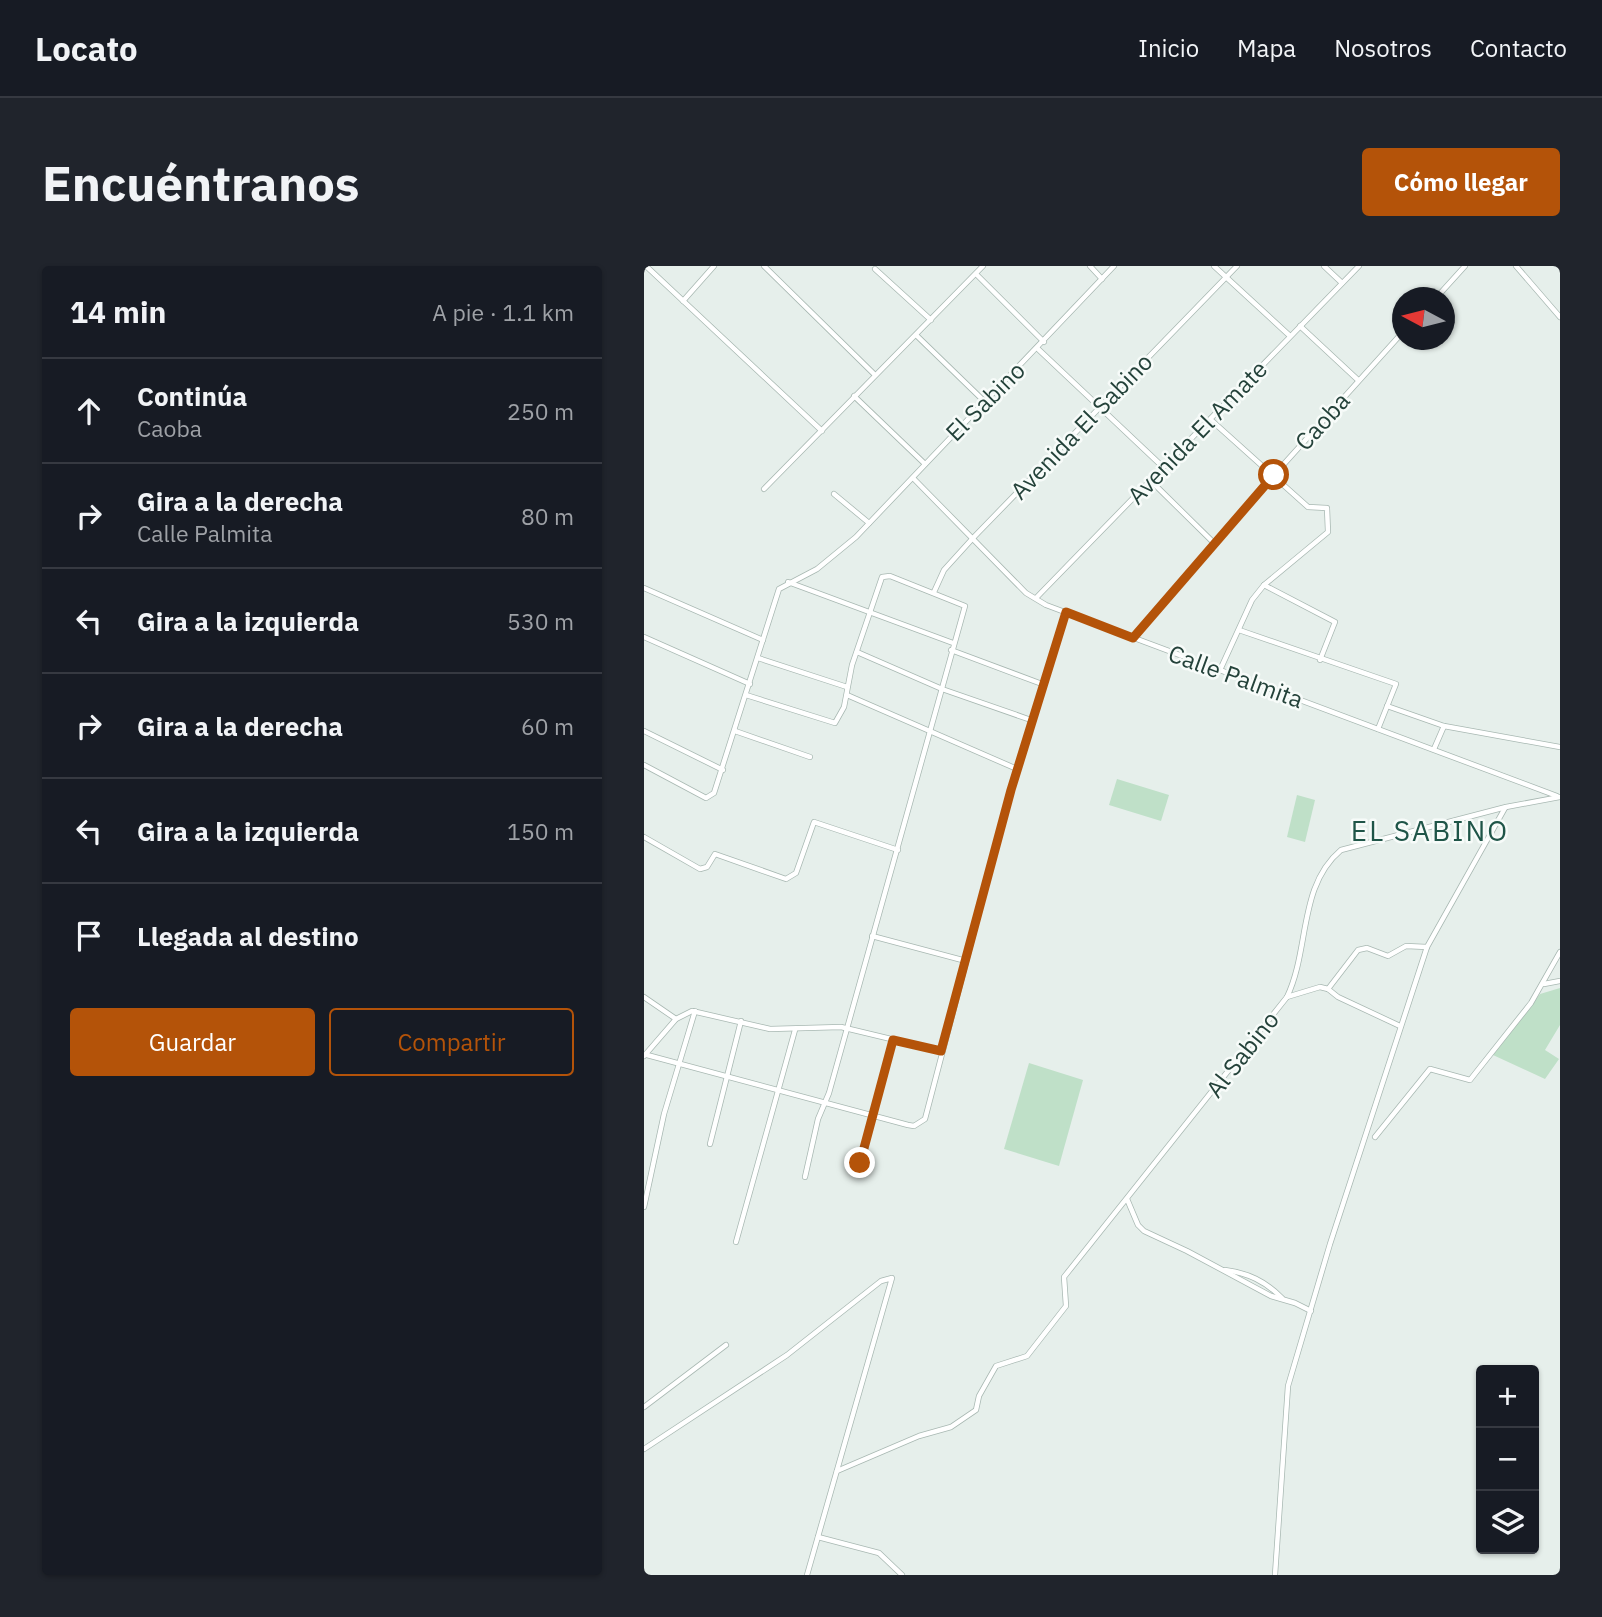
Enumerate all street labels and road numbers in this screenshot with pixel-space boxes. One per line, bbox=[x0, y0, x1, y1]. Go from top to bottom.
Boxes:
street label: Avenida El Sabino bbox=[1003, 346, 1159, 506]
street label: Avenida El Amate bbox=[1120, 353, 1274, 511]
street label: El Sabino bbox=[938, 354, 1032, 448]
street label: Caoba bbox=[1287, 385, 1357, 457]
street label: Calle Palmita bbox=[1164, 637, 1308, 715]
street label: Al Sabino bbox=[1198, 1004, 1286, 1104]

